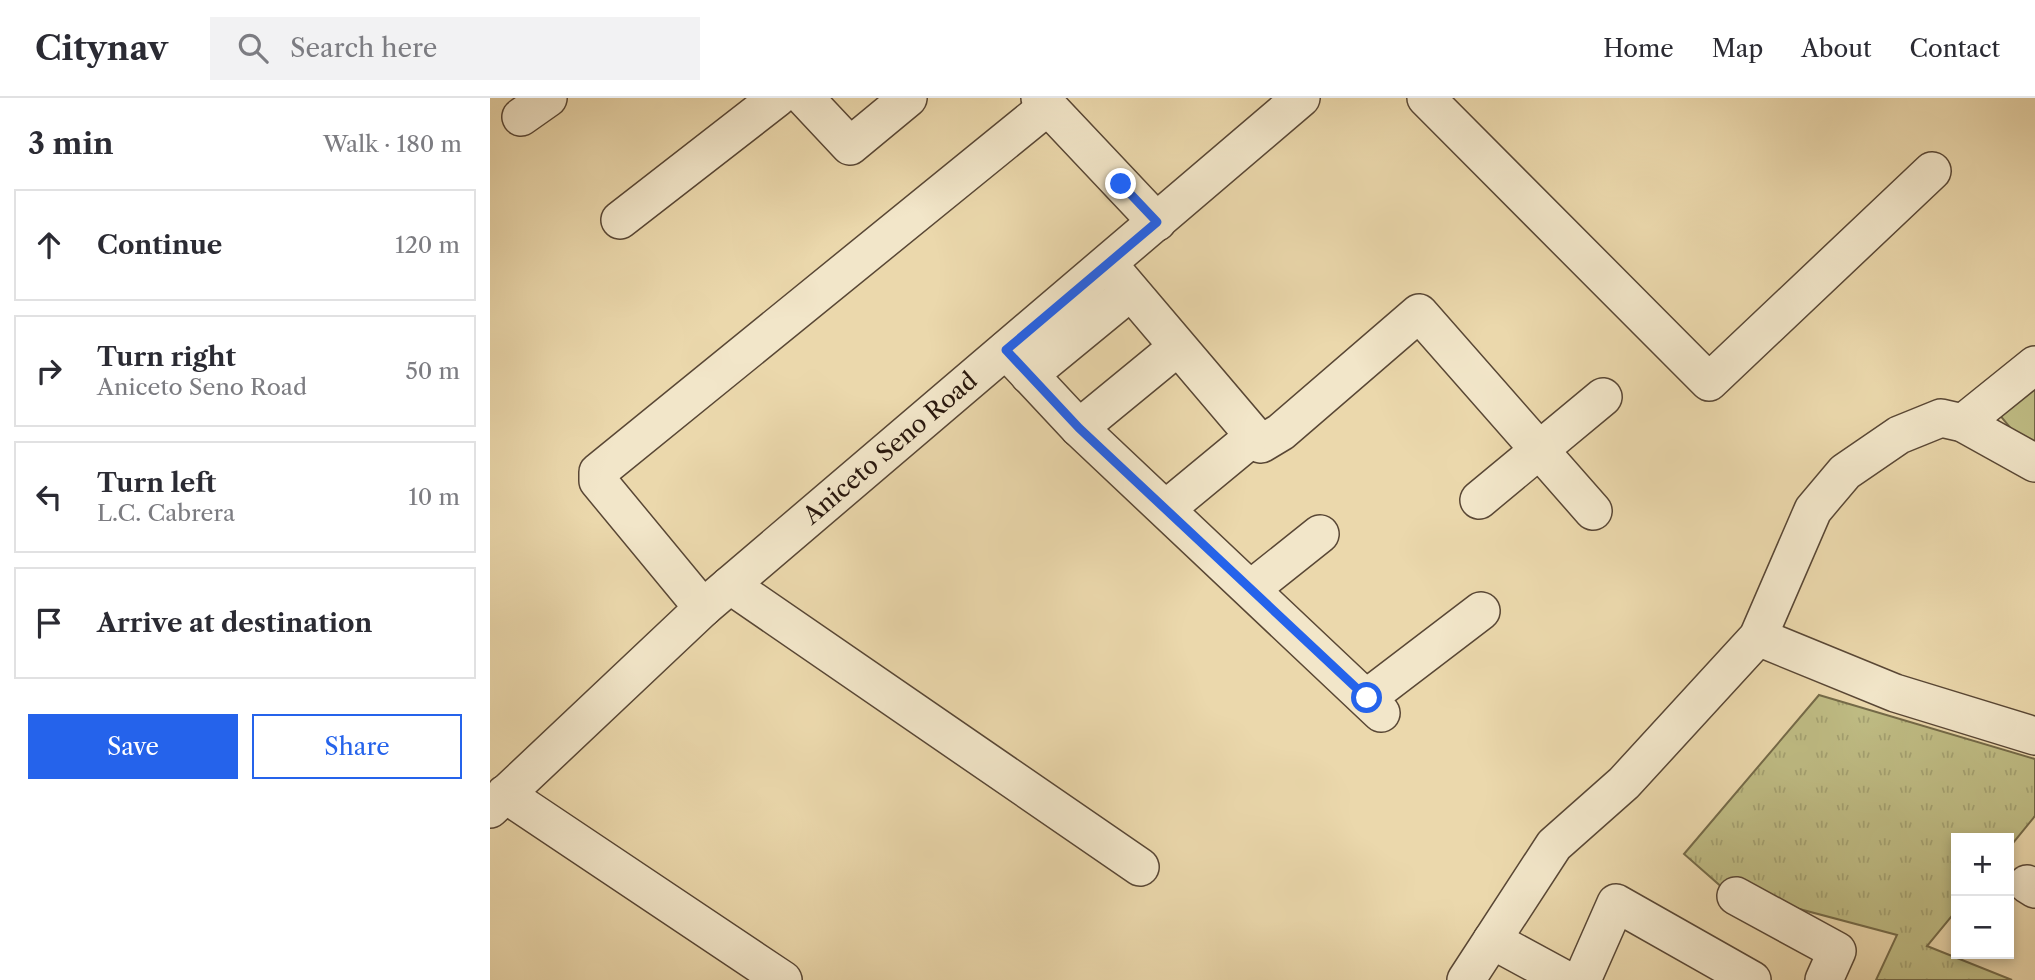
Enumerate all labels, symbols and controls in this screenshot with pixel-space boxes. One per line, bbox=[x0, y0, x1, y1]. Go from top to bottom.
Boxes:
search box bbox=[210, 17, 700, 80]
text: Citynav bbox=[35, 28, 168, 69]
icon: search bbox=[234, 29, 272, 67]
text: Search here bbox=[290, 32, 437, 64]
text: Home bbox=[1603, 34, 1674, 63]
text: Map bbox=[1712, 34, 1763, 63]
text: About bbox=[1801, 34, 1872, 63]
text: Contact bbox=[1910, 34, 2000, 63]
text: 3 min bbox=[28, 125, 114, 162]
text: Walk · 180 m bbox=[323, 130, 462, 158]
route end bbox=[1105, 168, 1136, 199]
icon: ahead bbox=[30, 226, 68, 264]
text: Continue bbox=[97, 229, 222, 261]
text: 120 m bbox=[395, 231, 460, 259]
text: Turn right bbox=[97, 341, 236, 373]
icon: right bbox=[30, 352, 68, 390]
text: 50 m bbox=[405, 357, 460, 385]
street label: Aniceto Seno Road bbox=[796, 366, 983, 531]
text: Aniceto Seno Road bbox=[97, 373, 307, 401]
text: Turn left bbox=[97, 467, 216, 499]
icon: left bbox=[30, 478, 68, 516]
text: 10 m bbox=[408, 483, 460, 511]
text: L.C. Cabrera bbox=[97, 499, 235, 527]
icon: arrive bbox=[30, 604, 68, 642]
text: Arrive at destination bbox=[97, 607, 372, 639]
route start bbox=[1351, 682, 1382, 713]
button: Save bbox=[28, 714, 238, 779]
button: Share bbox=[252, 714, 462, 779]
map controls bbox=[1951, 833, 2014, 959]
button: + bbox=[1951, 833, 2014, 896]
button: − bbox=[1951, 896, 2014, 959]

